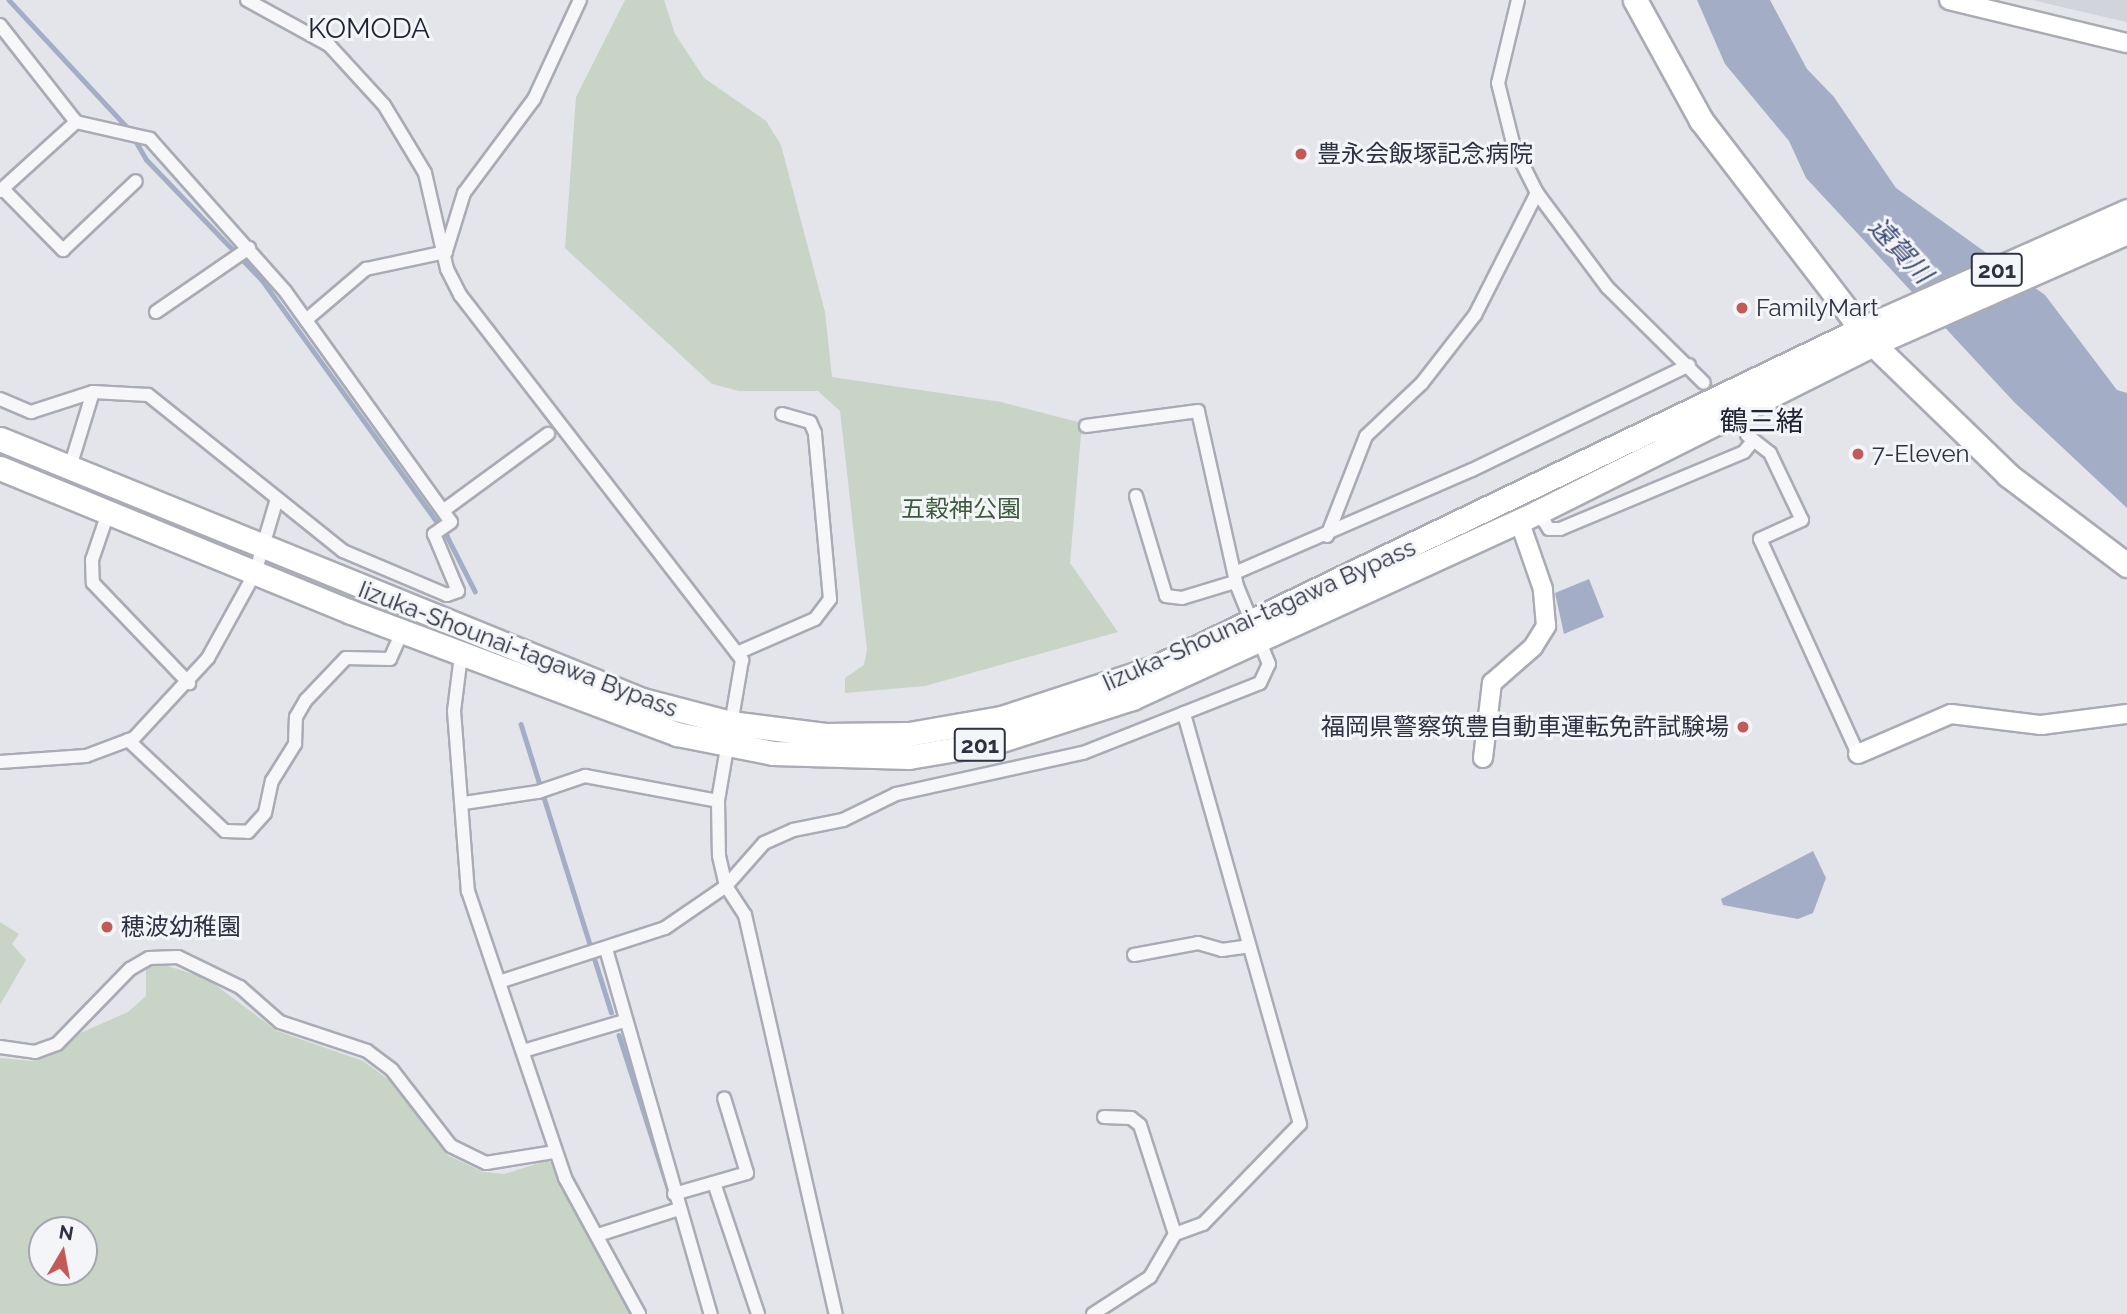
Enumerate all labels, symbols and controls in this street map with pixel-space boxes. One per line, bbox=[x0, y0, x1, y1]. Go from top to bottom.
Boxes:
district label: KOMODA bbox=[303, 12, 435, 46]
place label: 豊永会飯塚記念病院 bbox=[1317, 140, 1533, 168]
marker: 豊永会飯塚記念病院 bbox=[1291, 144, 1311, 164]
water label: 遠賀川 bbox=[1862, 212, 1938, 290]
road number: 201 bbox=[1971, 250, 2023, 290]
place label: FamilyMart bbox=[1756, 294, 1879, 322]
marker: FamilyMart bbox=[1734, 300, 1750, 316]
district label: 鶴三緒 bbox=[1720, 405, 1804, 439]
place label: 7-Eleven bbox=[1872, 440, 1970, 468]
marker: 7-Eleven bbox=[1850, 446, 1866, 462]
park label: 五穀神公園 bbox=[901, 495, 1021, 523]
street label: Iizuka-Shounai-tagawa Bypass bbox=[1098, 533, 1420, 697]
street label: Iizuka-Shounai-tagawa Bypass bbox=[354, 575, 682, 723]
place label: 福岡県警察筑豊自動車運転免許試験場 bbox=[1321, 713, 1729, 741]
marker: 福岡県警察筑豊自動車運転免許試験場 bbox=[1735, 719, 1751, 735]
road number: 201 bbox=[954, 726, 1006, 764]
place label: 穂波幼稚園 bbox=[121, 913, 241, 941]
marker: 穂波幼稚園 bbox=[99, 919, 115, 935]
north arrow bbox=[28, 1216, 98, 1286]
text: N bbox=[57, 1220, 75, 1244]

